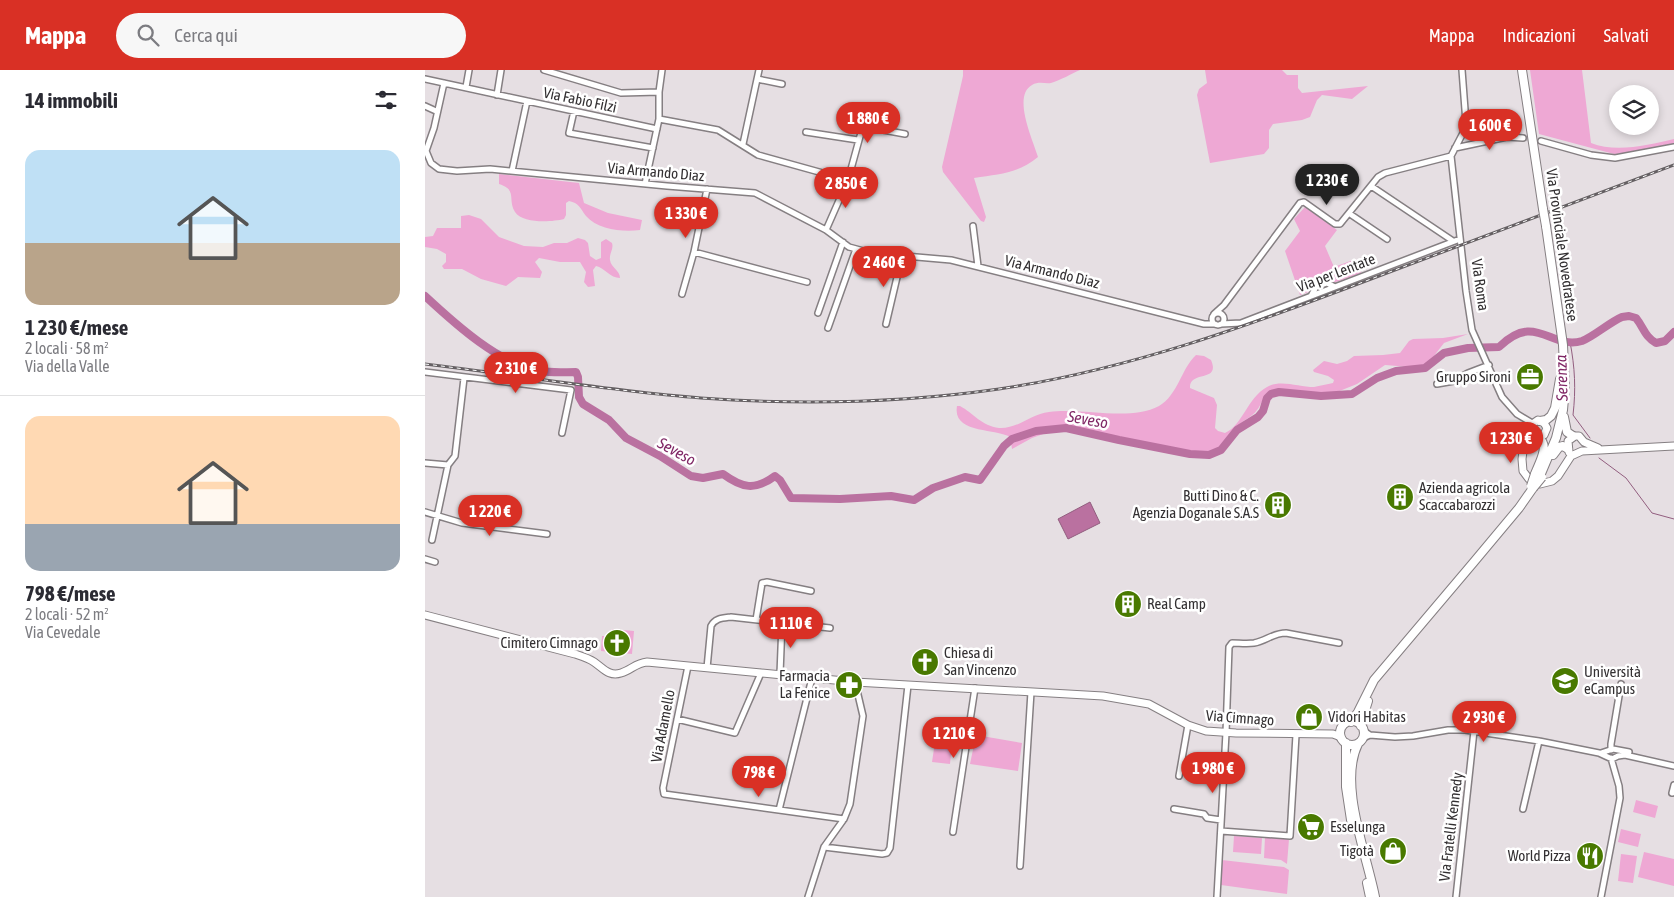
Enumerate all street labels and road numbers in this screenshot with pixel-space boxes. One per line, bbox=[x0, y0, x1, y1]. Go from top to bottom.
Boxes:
street label: Via Fabio Filzi bbox=[542, 83, 618, 116]
street label: Via Armando Diaz bbox=[607, 159, 706, 184]
street label: Via Provinciale Novedratese bbox=[1543, 168, 1582, 322]
street label: Via per Lentate bbox=[1294, 250, 1378, 295]
street label: Via Armando Diaz bbox=[1003, 252, 1102, 292]
street label: Via Roma bbox=[1468, 258, 1493, 312]
street label: Via Adamello bbox=[647, 688, 678, 764]
street label: Via Cimnago bbox=[1205, 707, 1275, 728]
street label: Via Fratelli Kennedy bbox=[1435, 772, 1466, 882]

